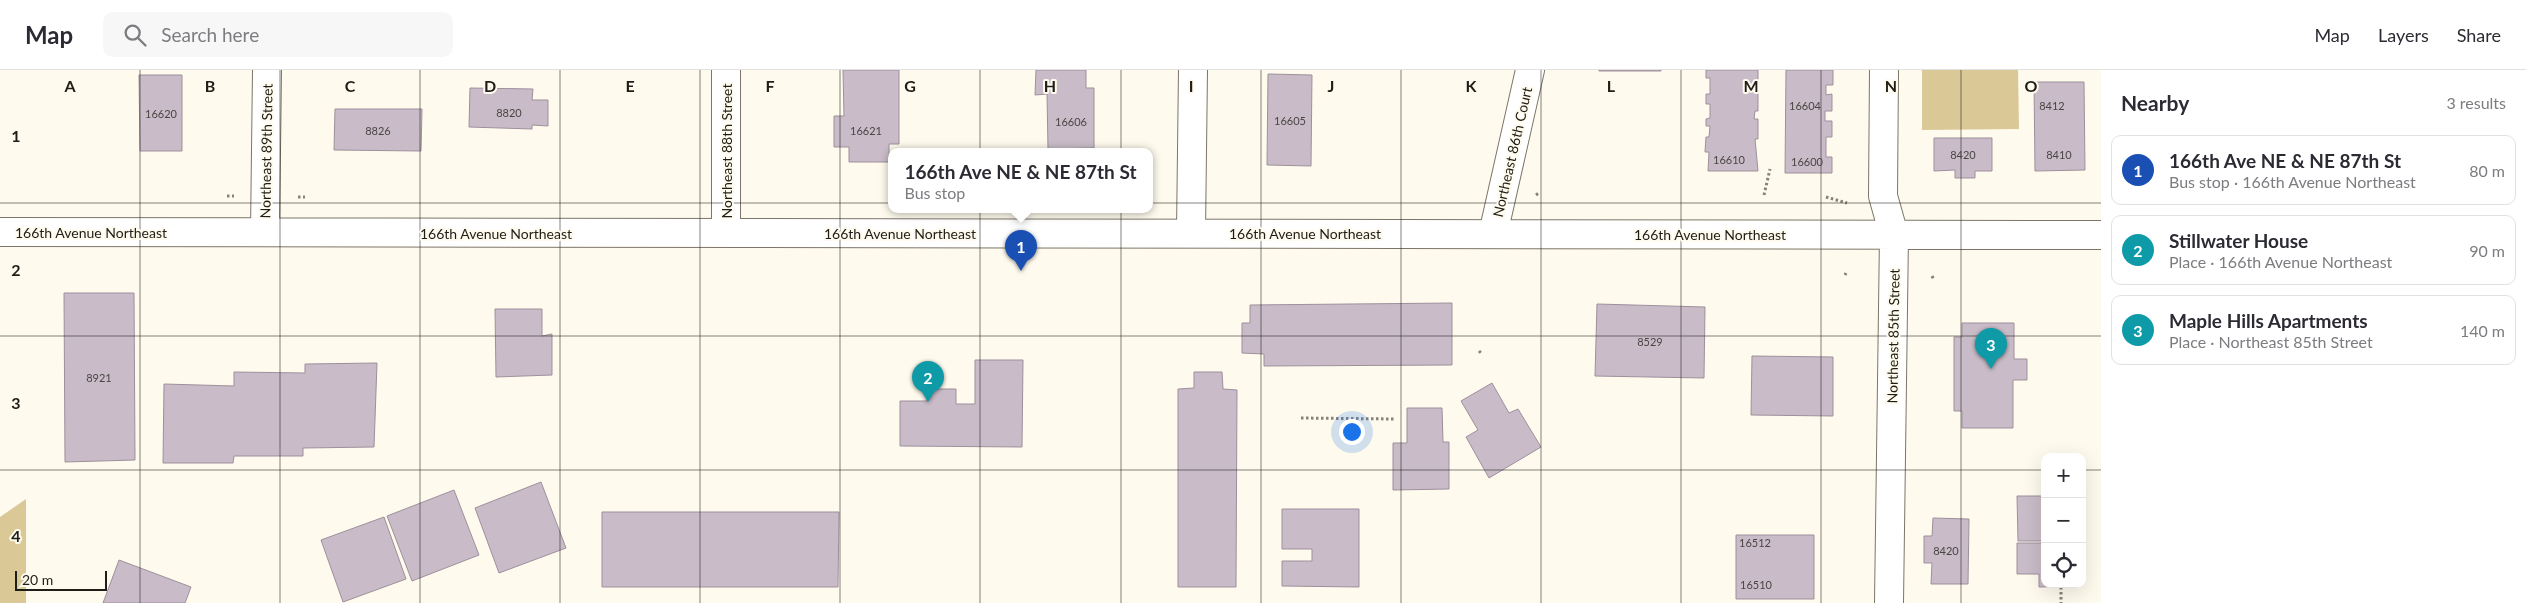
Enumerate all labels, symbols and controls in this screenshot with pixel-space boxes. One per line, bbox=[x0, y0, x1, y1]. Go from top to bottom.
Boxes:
search box bbox=[103, 12, 453, 57]
text: Map bbox=[25, 20, 73, 49]
icon: search bbox=[121, 21, 149, 49]
text: Search here bbox=[161, 23, 259, 46]
text: Map bbox=[2314, 24, 2350, 46]
text: Layers bbox=[2378, 24, 2429, 46]
text: Share bbox=[2457, 24, 2501, 46]
text: A bbox=[63, 76, 76, 95]
text: B bbox=[205, 76, 215, 95]
text: C bbox=[345, 76, 356, 95]
text: D bbox=[484, 76, 496, 95]
text: E bbox=[625, 76, 635, 95]
text: F bbox=[765, 76, 775, 95]
text: G bbox=[904, 76, 916, 95]
text: H bbox=[1044, 76, 1056, 95]
text: I bbox=[1189, 76, 1193, 95]
text: J bbox=[1328, 76, 1334, 95]
text: K bbox=[1466, 76, 1478, 95]
text: L bbox=[1607, 76, 1616, 95]
text: M bbox=[1743, 76, 1759, 95]
text: N bbox=[1885, 76, 1897, 95]
text: O bbox=[2025, 76, 2038, 95]
street label: Northeast 89th Street bbox=[256, 83, 276, 219]
street label: Northeast 88th Street bbox=[718, 84, 735, 218]
street label: Northeast 86th Court bbox=[1489, 85, 1535, 219]
text: Nearby bbox=[2121, 90, 2189, 115]
text: 3 results bbox=[2446, 93, 2506, 112]
house number: 16604 bbox=[1789, 99, 1822, 112]
house number: 8412 bbox=[2039, 99, 2065, 112]
house number: 8820 bbox=[496, 106, 522, 119]
house number: 16620 bbox=[145, 107, 178, 120]
house number: 16605 bbox=[1274, 114, 1306, 127]
house number: 16606 bbox=[1055, 115, 1087, 128]
house number: 8826 bbox=[365, 124, 391, 137]
house number: 16621 bbox=[850, 124, 882, 137]
text: 1 bbox=[11, 126, 21, 145]
popup bbox=[888, 148, 1153, 213]
house number: 8420 bbox=[1950, 148, 1976, 161]
house number: 8410 bbox=[2046, 148, 2072, 161]
text: 166th Ave NE & NE 87th St bbox=[2169, 149, 2401, 172]
house number: 16610 bbox=[1713, 153, 1746, 166]
house number: 16600 bbox=[1791, 155, 1824, 168]
text: 166th Ave NE & NE 87th St bbox=[905, 160, 1136, 183]
text: 1 bbox=[2133, 161, 2143, 180]
text: 80 m bbox=[2469, 161, 2505, 180]
text: Bus stop · 166th Avenue Northeast bbox=[2169, 172, 2416, 191]
text: Bus stop bbox=[905, 183, 965, 202]
street label: 166th Avenue Northeast bbox=[15, 224, 167, 241]
street label: 166th Avenue Northeast bbox=[420, 225, 572, 242]
street label: 166th Avenue Northeast bbox=[824, 225, 976, 242]
street label: 166th Avenue Northeast bbox=[1229, 225, 1381, 242]
street label: 166th Avenue Northeast bbox=[1634, 226, 1786, 243]
text: Stillwater House bbox=[2169, 229, 2308, 252]
pin: 1 bbox=[1005, 230, 1037, 271]
text: 2 bbox=[2133, 241, 2143, 260]
text: 90 m bbox=[2469, 241, 2505, 260]
text: Place · 166th Avenue Northeast bbox=[2169, 252, 2392, 271]
text: 2 bbox=[11, 260, 21, 279]
street label: Northeast 85th Street bbox=[1883, 268, 1903, 404]
text: Maple Hills Apartments bbox=[2169, 309, 2368, 332]
text: 3 bbox=[2133, 321, 2143, 340]
text: 140 m bbox=[2460, 321, 2505, 340]
pin: 3 bbox=[1975, 328, 2007, 369]
text: Place · Northeast 85th Street bbox=[2169, 332, 2373, 351]
house number: 8529 bbox=[1637, 335, 1663, 348]
pin: 2 bbox=[912, 361, 944, 402]
house number: 8921 bbox=[86, 371, 112, 384]
text: 3 bbox=[11, 393, 21, 412]
your location bbox=[1339, 419, 1365, 445]
map controls bbox=[2041, 453, 2086, 588]
button: + bbox=[2041, 453, 2086, 498]
button: − bbox=[2041, 498, 2086, 543]
text: 4 bbox=[11, 526, 21, 545]
house number: 16512 bbox=[1739, 536, 1771, 549]
button: locate bbox=[2041, 543, 2086, 588]
house number: 8420 bbox=[1933, 544, 1959, 557]
scale bar bbox=[15, 568, 108, 591]
text: 20 m bbox=[22, 571, 53, 588]
house number: 16510 bbox=[1740, 578, 1773, 591]

